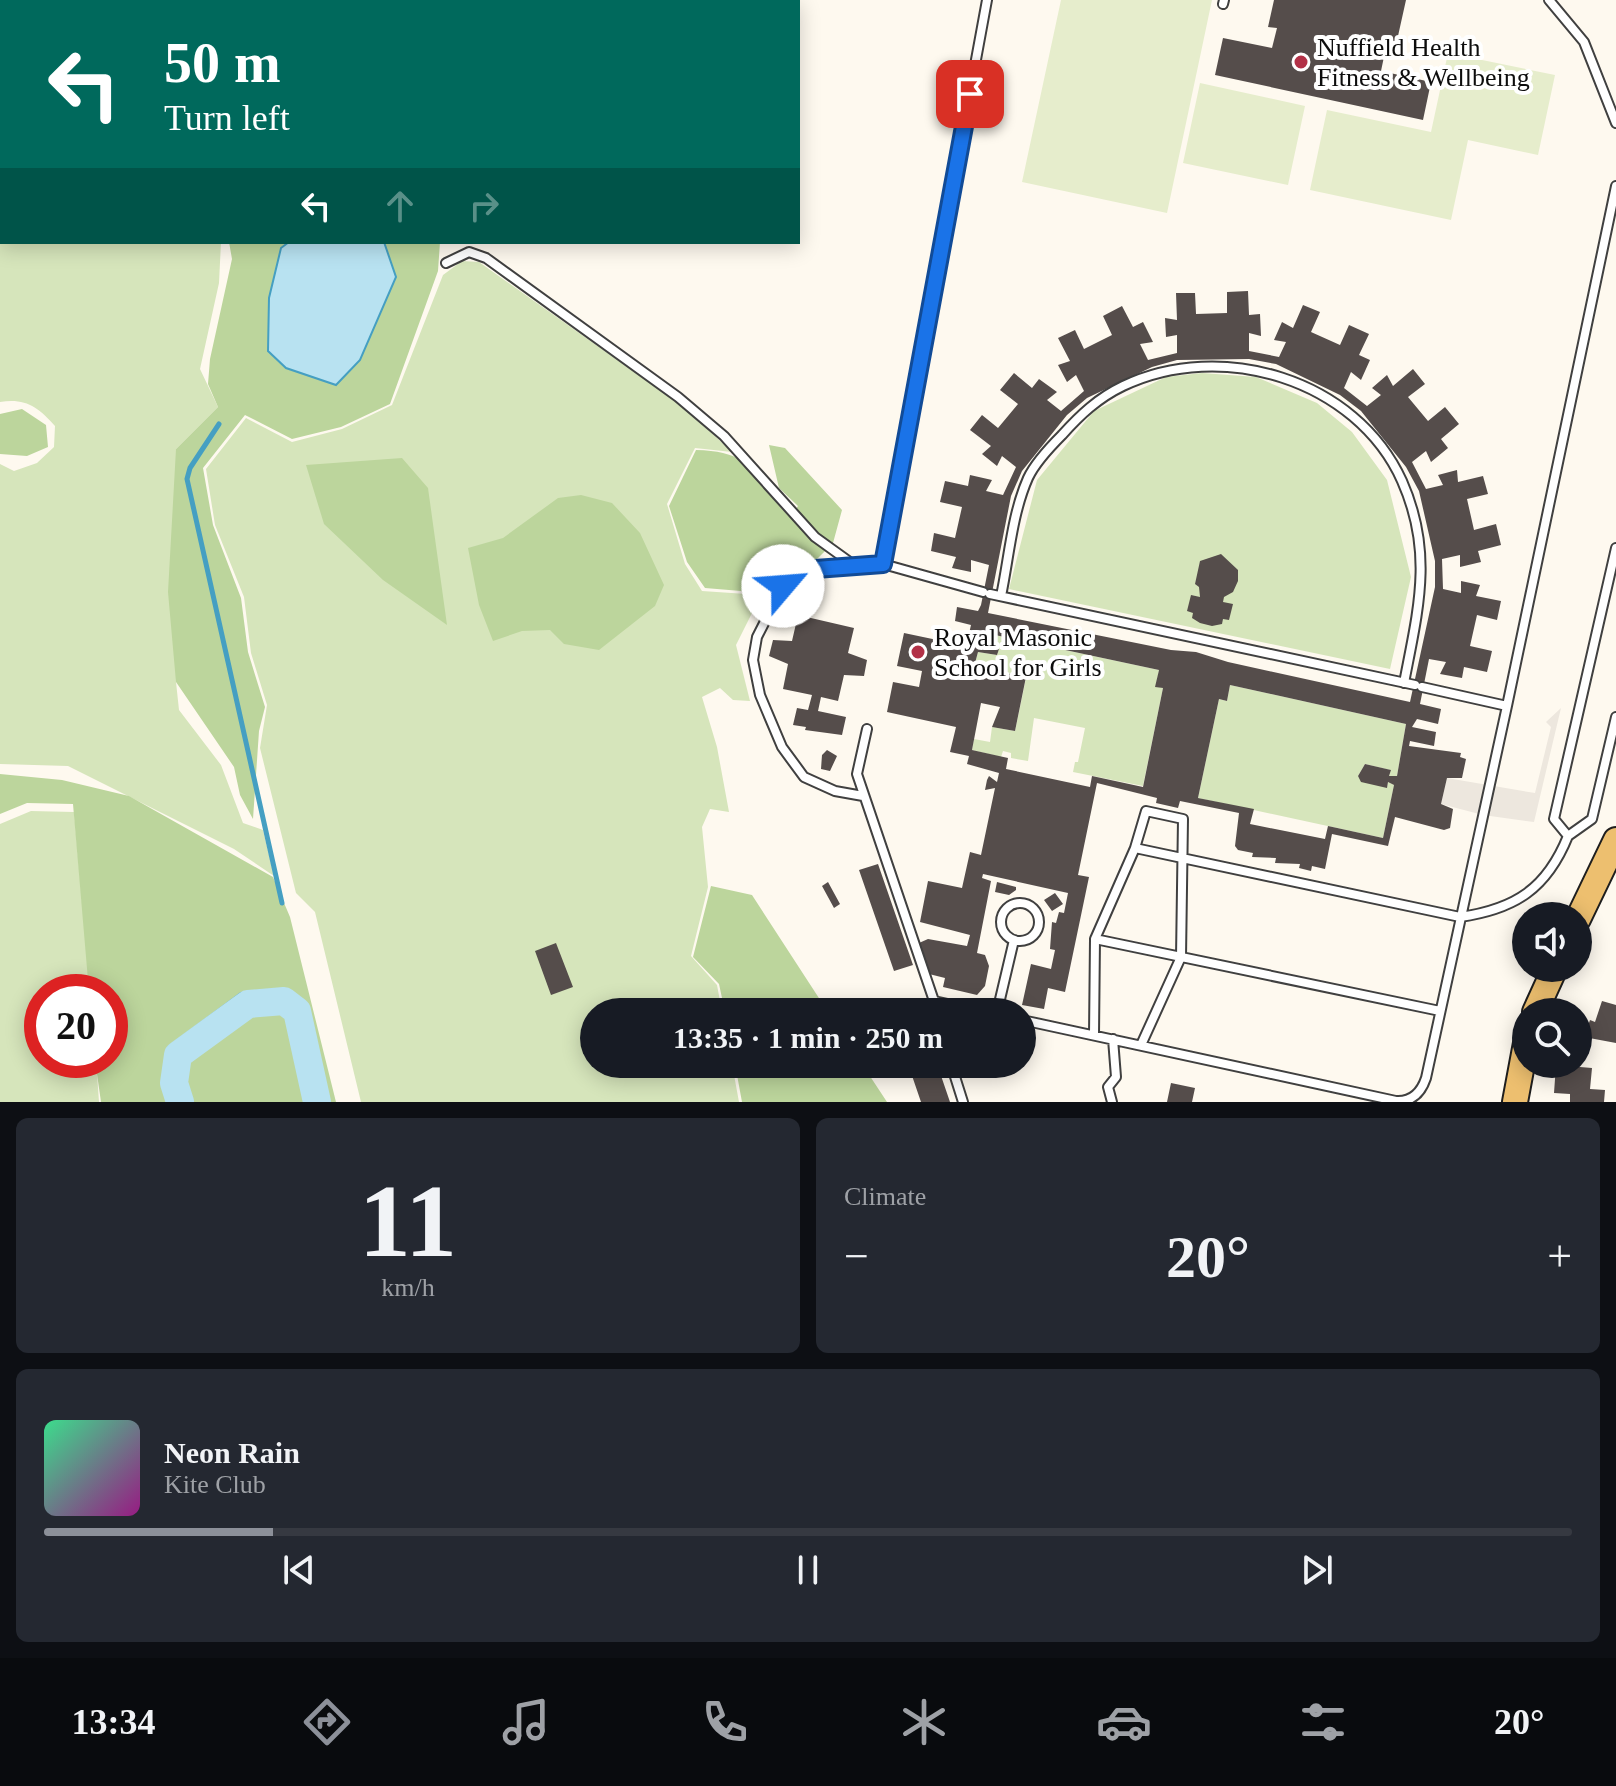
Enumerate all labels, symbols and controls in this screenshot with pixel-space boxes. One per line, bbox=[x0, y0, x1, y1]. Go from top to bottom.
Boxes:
icon: left bbox=[32, 32, 136, 136]
text: 50 m bbox=[164, 32, 281, 94]
place label: Nuffield Health Fitness & Wellbeing bbox=[1317, 33, 1530, 92]
marker: Nuffield Health Fitness & Wellbeing bbox=[1292, 53, 1310, 71]
pin bbox=[936, 60, 1004, 128]
icon: arrive bbox=[948, 72, 992, 116]
text: Turn left bbox=[164, 98, 290, 138]
icon: left bbox=[294, 184, 338, 228]
icon: ahead bbox=[378, 184, 422, 228]
icon: right bbox=[462, 184, 506, 228]
position arrow bbox=[741, 544, 825, 628]
place label: Royal Masonic School for Girls bbox=[934, 623, 1102, 682]
marker: Royal Masonic School for Girls bbox=[909, 643, 927, 661]
map controls bbox=[1512, 902, 1592, 1078]
button: sound bbox=[1512, 902, 1592, 982]
speed limit sign: 20 bbox=[24, 974, 128, 1078]
button: search bbox=[1512, 998, 1592, 1078]
text: 13:35 · 1 min · 250 m bbox=[673, 1021, 943, 1054]
text: 11 bbox=[359, 1163, 457, 1278]
text: Climate bbox=[844, 1182, 926, 1211]
text: 20° bbox=[1166, 1224, 1250, 1290]
text: − bbox=[844, 1232, 869, 1281]
text: + bbox=[1547, 1232, 1572, 1281]
text: km/h bbox=[381, 1273, 435, 1302]
text: Neon Rain bbox=[164, 1436, 300, 1469]
text: Kite Club bbox=[164, 1470, 266, 1499]
icon: previous bbox=[277, 1548, 321, 1592]
icon: pause bbox=[786, 1548, 830, 1592]
icon: next bbox=[1295, 1548, 1339, 1592]
icon: directions bbox=[299, 1694, 355, 1750]
icon: music bbox=[498, 1694, 554, 1750]
icon: phone bbox=[697, 1694, 753, 1750]
icon: climate bbox=[896, 1694, 952, 1750]
icon: car bbox=[1096, 1694, 1152, 1750]
icon: filters bbox=[1295, 1694, 1351, 1750]
text: 13:34 bbox=[72, 1702, 156, 1742]
text: 20° bbox=[1494, 1702, 1544, 1742]

